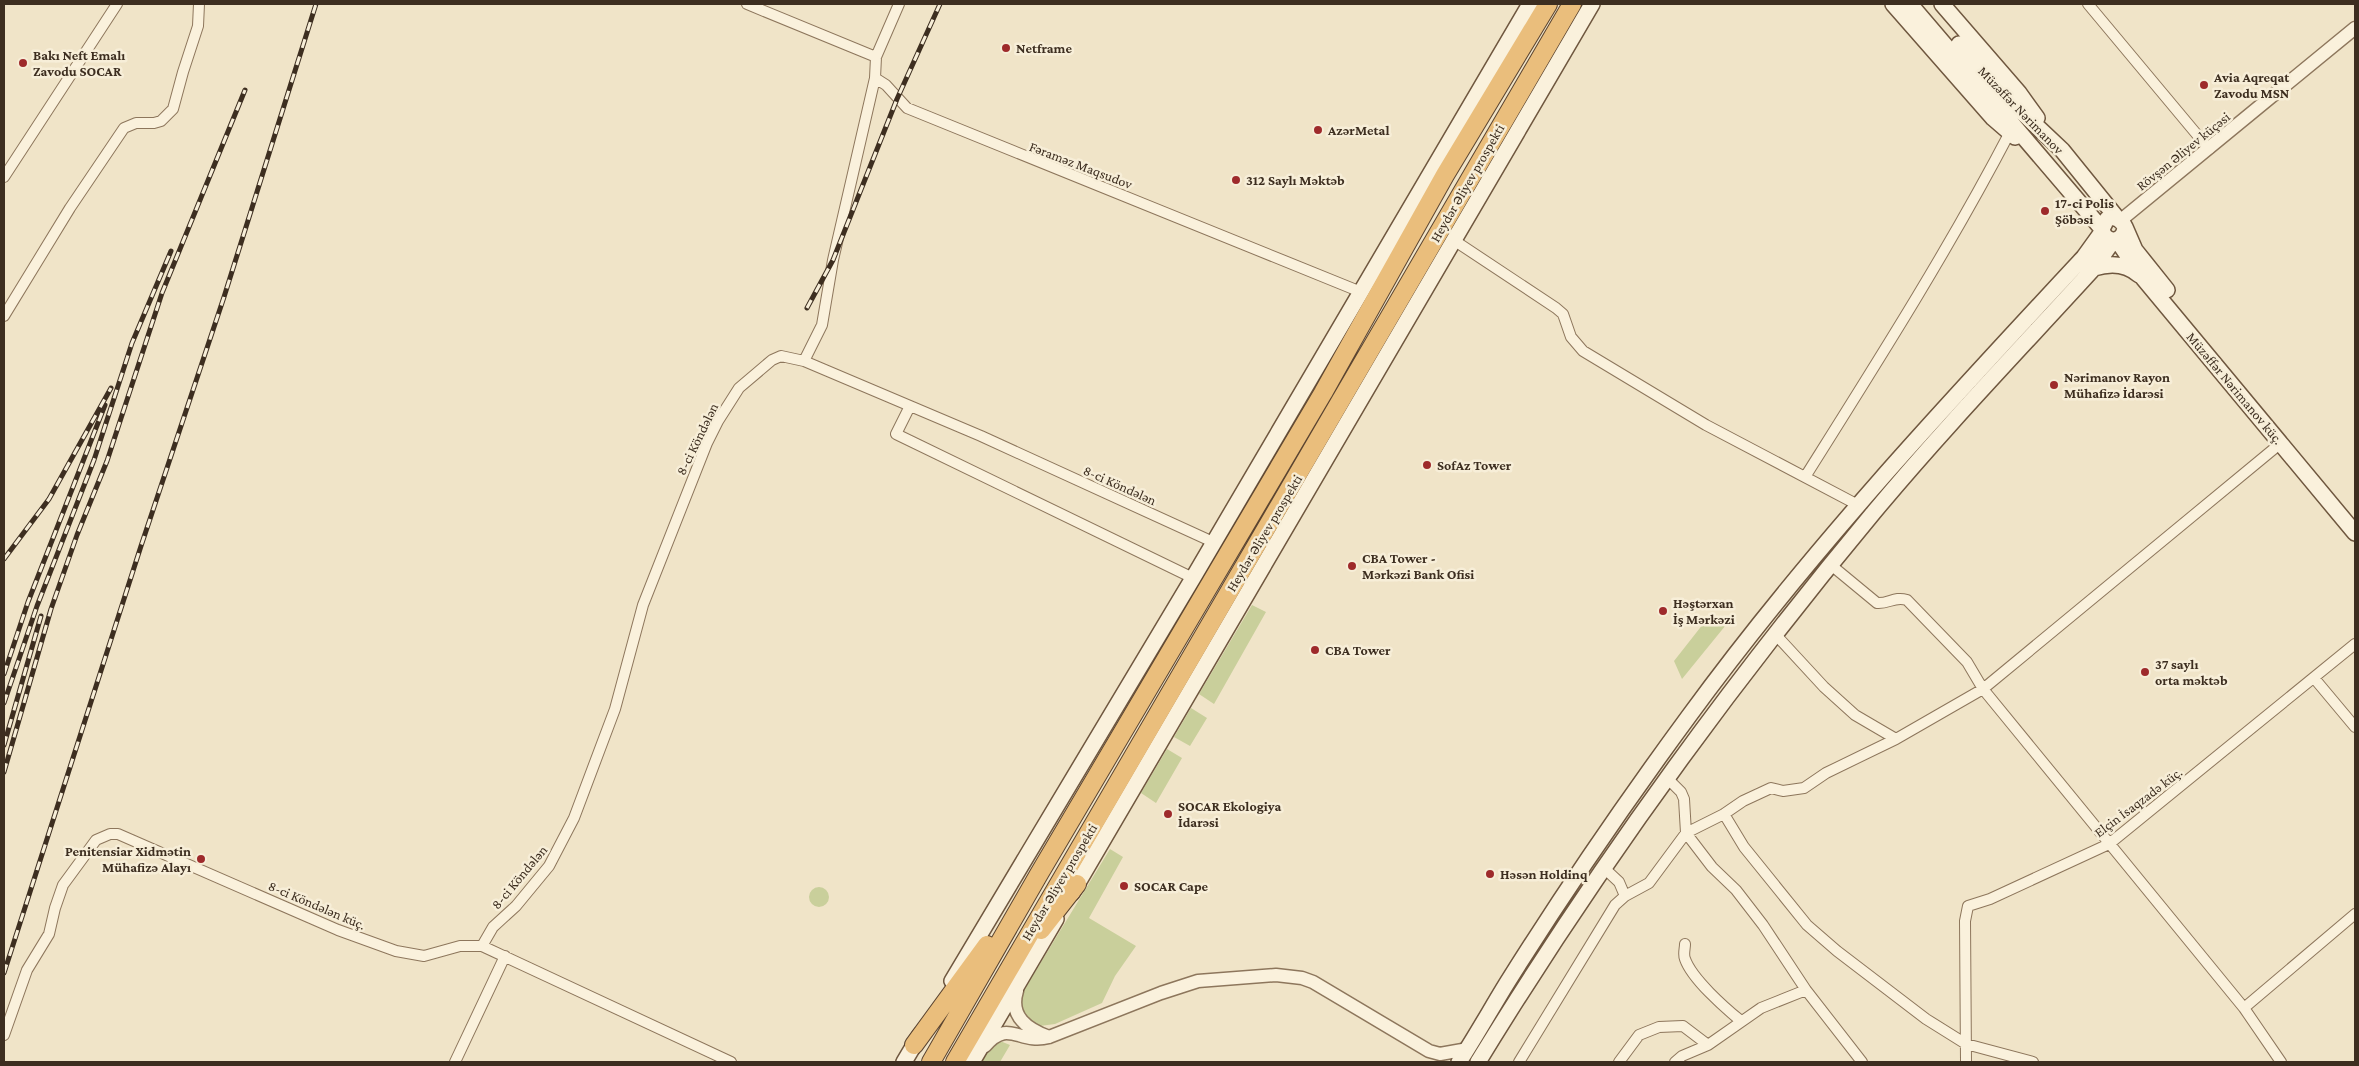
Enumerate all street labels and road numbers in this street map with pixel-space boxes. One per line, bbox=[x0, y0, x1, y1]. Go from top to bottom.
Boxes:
street label: Müzəffər Nərimanov bbox=[1975, 63, 2067, 158]
street label: Rövşən Əliyev küçəsi bbox=[2133, 108, 2233, 194]
street label: Heydər Əliyev prospekti bbox=[1427, 121, 1507, 245]
street label: Fəraməz Maqsudov bbox=[1027, 138, 1135, 192]
street label: Müzəffər Nərimanov küç. bbox=[2183, 329, 2287, 447]
street label: 8-ci Köndələn bbox=[673, 400, 722, 478]
street label: 8-ci Köndələn bbox=[1081, 462, 1159, 508]
street label: Heydər Əliyev prospekti bbox=[1223, 471, 1305, 594]
street label: Elçin İsaqzadə küç. bbox=[2091, 764, 2185, 840]
street label: Heydər Əliyev prospekti bbox=[1018, 820, 1100, 943]
street label: 8-ci Köndələn bbox=[488, 842, 551, 912]
street label: 8-ci Köndələn küç. bbox=[266, 877, 368, 933]

